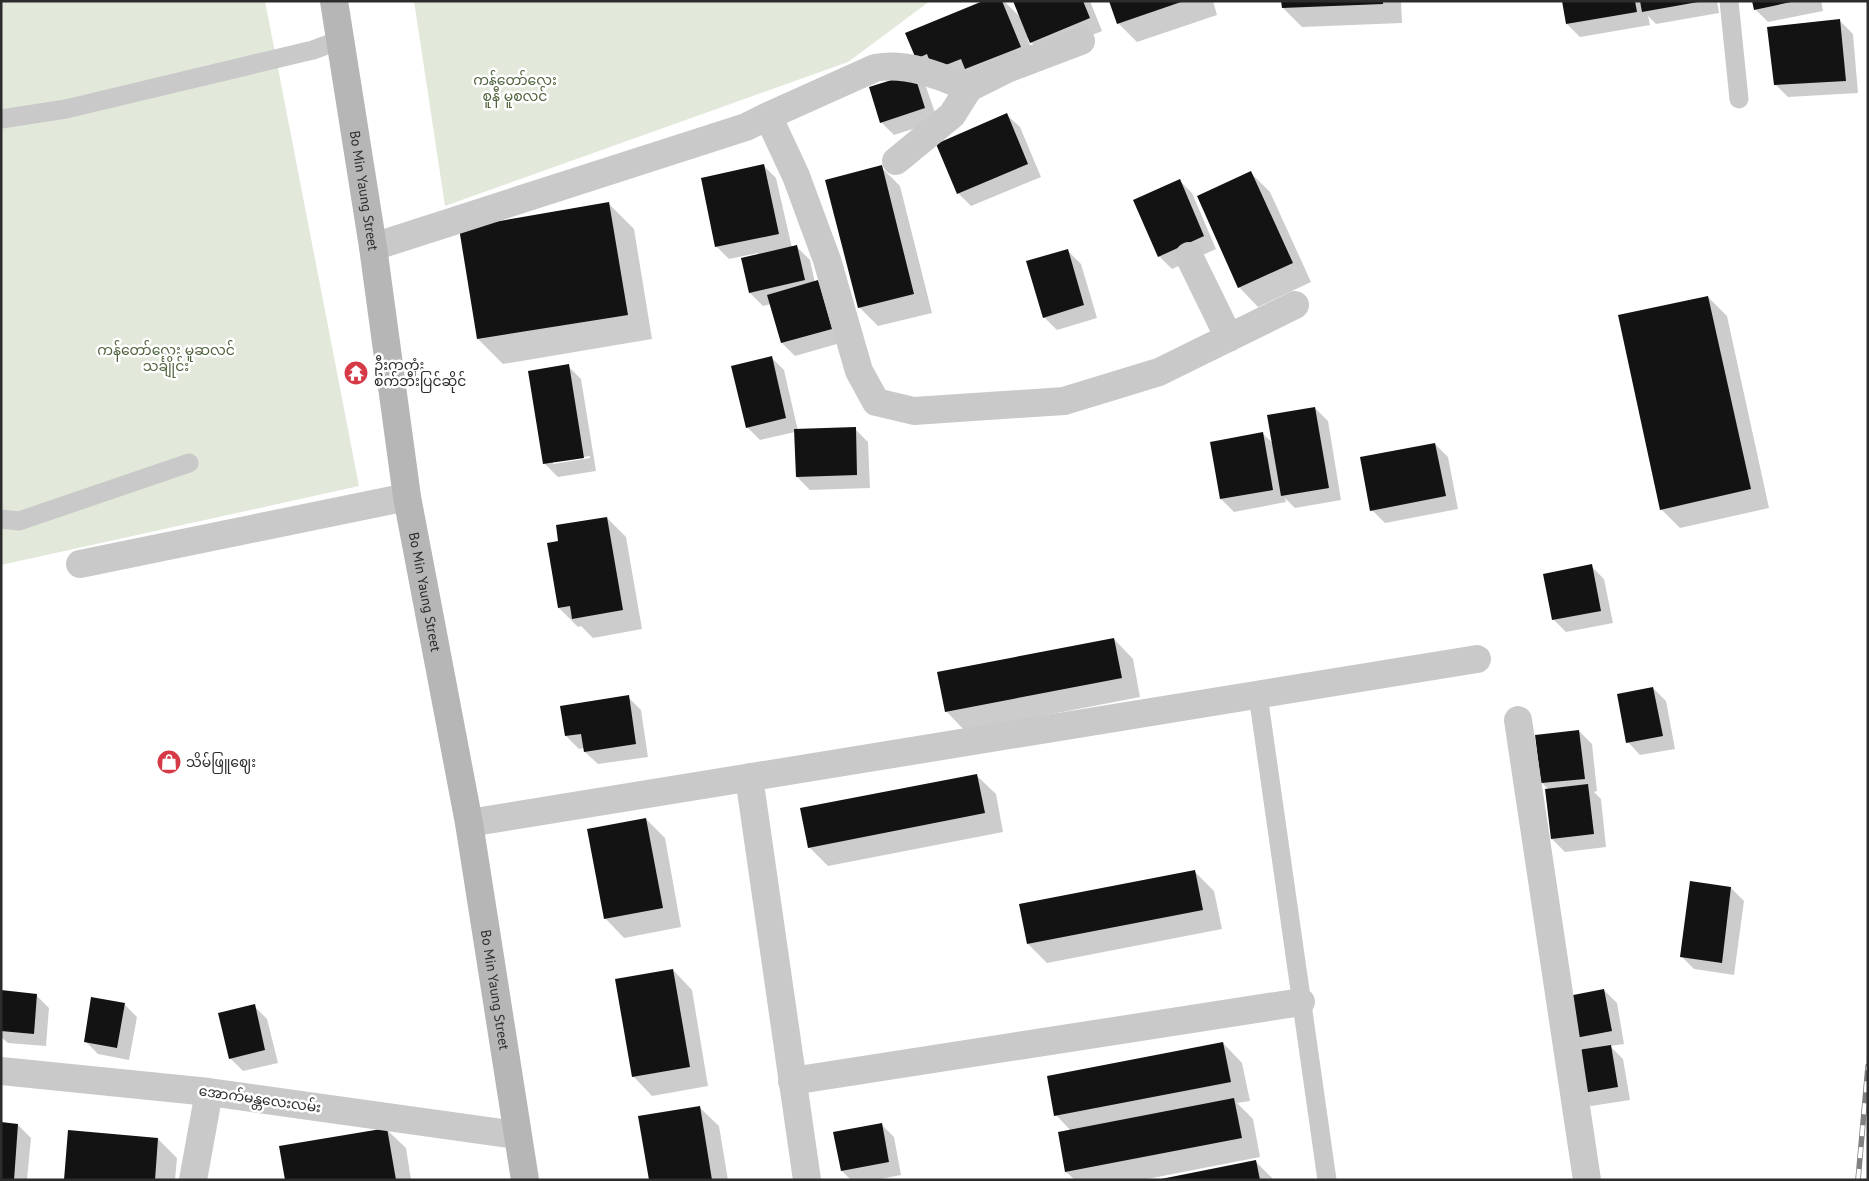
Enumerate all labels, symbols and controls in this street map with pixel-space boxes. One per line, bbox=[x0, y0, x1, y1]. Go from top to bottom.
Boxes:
park label: ကန်တော်လေး စူနီ မူစလင် bbox=[473, 70, 557, 108]
street label: Bo Min Yaung Street bbox=[346, 129, 382, 252]
park label: ကန်တော်လေး မူဆလင် သင်္ချိုင်း bbox=[97, 340, 235, 378]
place label: ဦးကတုံး စက်ဘီးပြင်ဆိုင် bbox=[374, 355, 466, 393]
temple icon: ဦးကတုံး စက်ဘီးပြင်ဆိုင် bbox=[343, 360, 369, 386]
street label: Bo Min Yaung Street bbox=[405, 531, 445, 653]
shop icon: သိမ်ဖြူဈေး bbox=[156, 749, 182, 775]
place label: သိမ်ဖြူဈေး bbox=[186, 752, 256, 774]
street label: Bo Min Yaung Street bbox=[477, 928, 513, 1051]
street label: အောက်မန္တလေးလမ်း bbox=[197, 1081, 322, 1119]

